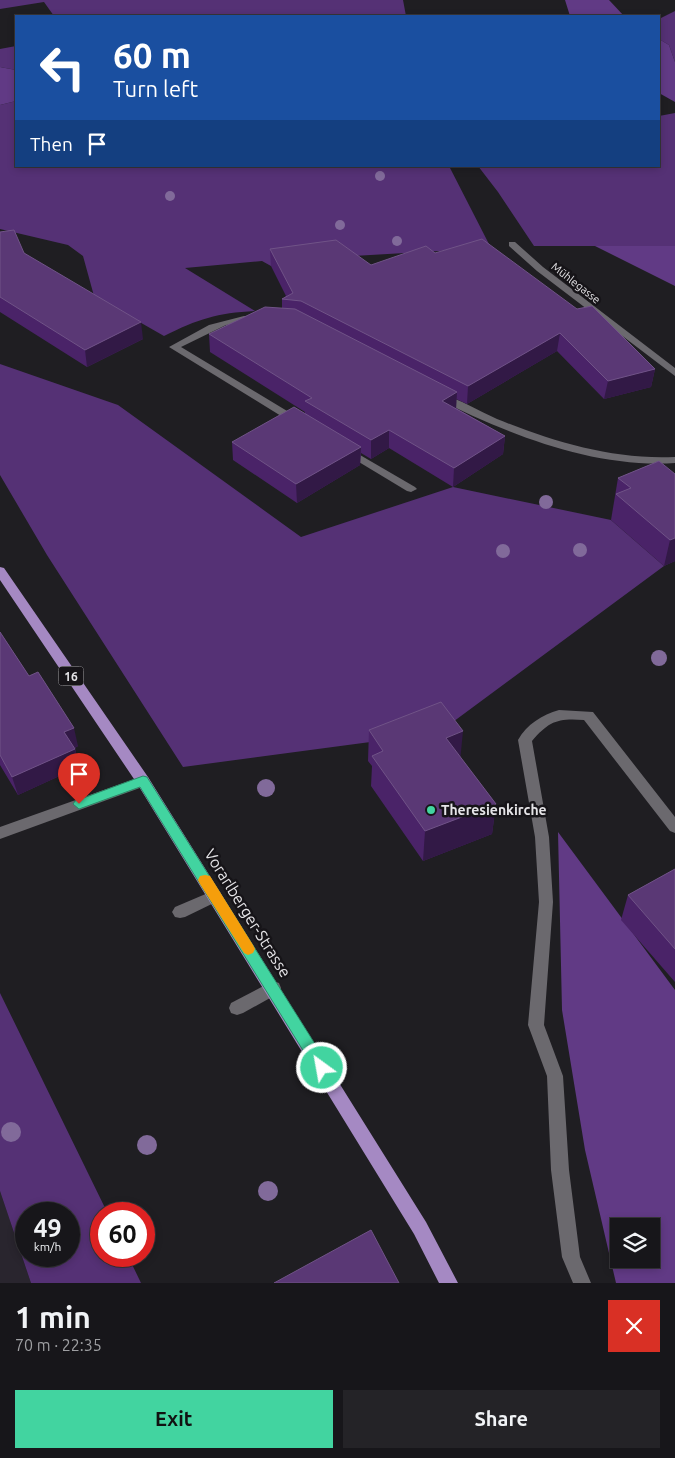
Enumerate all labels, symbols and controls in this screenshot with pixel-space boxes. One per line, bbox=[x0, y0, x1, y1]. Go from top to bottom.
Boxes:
icon: left bbox=[30, 35, 95, 100]
text: 60 m bbox=[113, 35, 191, 75]
text: Turn left bbox=[113, 76, 198, 101]
icon: arrive bbox=[83, 130, 111, 158]
text: Then bbox=[30, 133, 73, 155]
street label: Mühlegasse bbox=[549, 260, 603, 306]
road number: 16 bbox=[58, 666, 84, 686]
pin bbox=[58, 753, 100, 804]
icon: arrive bbox=[65, 760, 93, 788]
place label: Theresienkirche bbox=[441, 802, 547, 818]
marker: Theresienkirche bbox=[425, 804, 437, 816]
street label: Vorarlberger-Strasse bbox=[201, 846, 295, 980]
position arrow bbox=[295, 1041, 347, 1093]
speed limit sign: 60 bbox=[90, 1202, 155, 1267]
text: 49 bbox=[33, 1214, 62, 1242]
map controls bbox=[610, 1218, 660, 1268]
button: layers bbox=[610, 1218, 660, 1268]
text: km/h bbox=[34, 1240, 61, 1253]
text: 1 min bbox=[15, 1300, 91, 1334]
button: close bbox=[608, 1300, 660, 1352]
text: 70 m · 22:35 bbox=[15, 1336, 102, 1354]
button: Exit bbox=[15, 1390, 333, 1448]
button: Share bbox=[343, 1390, 660, 1448]

